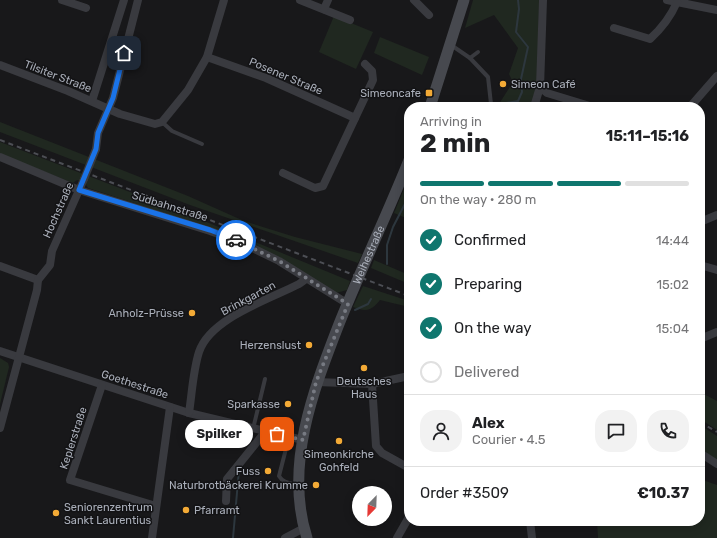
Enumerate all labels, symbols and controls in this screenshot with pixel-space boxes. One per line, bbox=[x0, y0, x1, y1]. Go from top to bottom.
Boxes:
pin bbox=[107, 36, 141, 70]
icon: home bbox=[113, 42, 135, 64]
street label: Posener Straße bbox=[247, 55, 324, 98]
street label: Tilsiter Straße bbox=[22, 58, 93, 95]
place label: Simeon Café bbox=[511, 78, 576, 91]
marker: Simeon Café bbox=[498, 79, 508, 89]
place label: Simeoncafe bbox=[360, 87, 421, 100]
marker: Simeoncafe bbox=[424, 88, 434, 98]
text: Arriving in bbox=[420, 114, 482, 129]
text: 15:11–15:16 bbox=[606, 127, 689, 145]
text: 2 min bbox=[420, 128, 490, 159]
street label: Hochstraße bbox=[40, 180, 77, 240]
street label: Südbahnstraße bbox=[130, 189, 209, 224]
text: On the way · 280 m bbox=[420, 192, 536, 207]
courier bbox=[216, 220, 256, 260]
street label: Weihestraße bbox=[350, 224, 387, 287]
icon: car bbox=[225, 229, 247, 251]
icon: check bbox=[420, 229, 442, 251]
text: Confirmed bbox=[454, 231, 526, 249]
text: 14:44 bbox=[656, 233, 689, 248]
icon: check bbox=[420, 273, 442, 295]
text: Preparing bbox=[454, 275, 522, 293]
text: 15:02 bbox=[656, 277, 689, 292]
street label: Brinkgarten bbox=[219, 279, 278, 318]
place label: Anholz-Prüsse bbox=[108, 307, 184, 320]
marker: Anholz-Prüsse bbox=[187, 308, 197, 318]
icon: check bbox=[420, 317, 442, 339]
text: On the way bbox=[454, 319, 532, 337]
text: 15:04 bbox=[656, 321, 689, 336]
place label: Herzenslust bbox=[240, 339, 302, 352]
marker: Herzenslust bbox=[304, 340, 314, 350]
marker: Deutsches Haus bbox=[359, 363, 369, 373]
text: Delivered bbox=[454, 363, 519, 381]
street label: Goethestraße bbox=[100, 368, 170, 401]
place label: Deutsches Haus bbox=[337, 375, 392, 401]
place label: Sparkasse bbox=[227, 398, 280, 411]
marker: Sparkasse bbox=[283, 399, 293, 409]
street label: Keplerstraße bbox=[57, 405, 90, 471]
button: person bbox=[420, 410, 462, 452]
button: chat bbox=[595, 410, 637, 452]
button: phone bbox=[647, 410, 689, 452]
text: Alex bbox=[472, 414, 505, 432]
pin bbox=[260, 417, 294, 451]
callout: Spilker bbox=[185, 420, 253, 448]
icon: bag bbox=[266, 423, 288, 445]
text: Spilker bbox=[196, 426, 242, 441]
text: Courier · 4.5 bbox=[472, 432, 546, 447]
marker: Simeonkirche Gohfeld bbox=[334, 436, 344, 446]
place label: Simeonkirche Gohfeld bbox=[304, 448, 374, 474]
place label: Fuss bbox=[236, 465, 260, 478]
marker: Fuss bbox=[263, 466, 273, 476]
place label: Naturbrotbäckerei Krumme bbox=[169, 479, 308, 492]
marker: Naturbrotbäckerei Krumme bbox=[311, 480, 321, 490]
text: Order #3509 bbox=[420, 484, 509, 502]
text: €10.37 bbox=[637, 484, 689, 502]
north arrow bbox=[352, 486, 392, 526]
map controls bbox=[352, 486, 392, 526]
place label: Seniorenzentrum Sankt Laurentius bbox=[64, 501, 153, 527]
place label: Pfarramt bbox=[194, 504, 240, 517]
marker: Pfarramt bbox=[181, 505, 191, 515]
marker: Seniorenzentrum Sankt Laurentius bbox=[51, 508, 61, 518]

